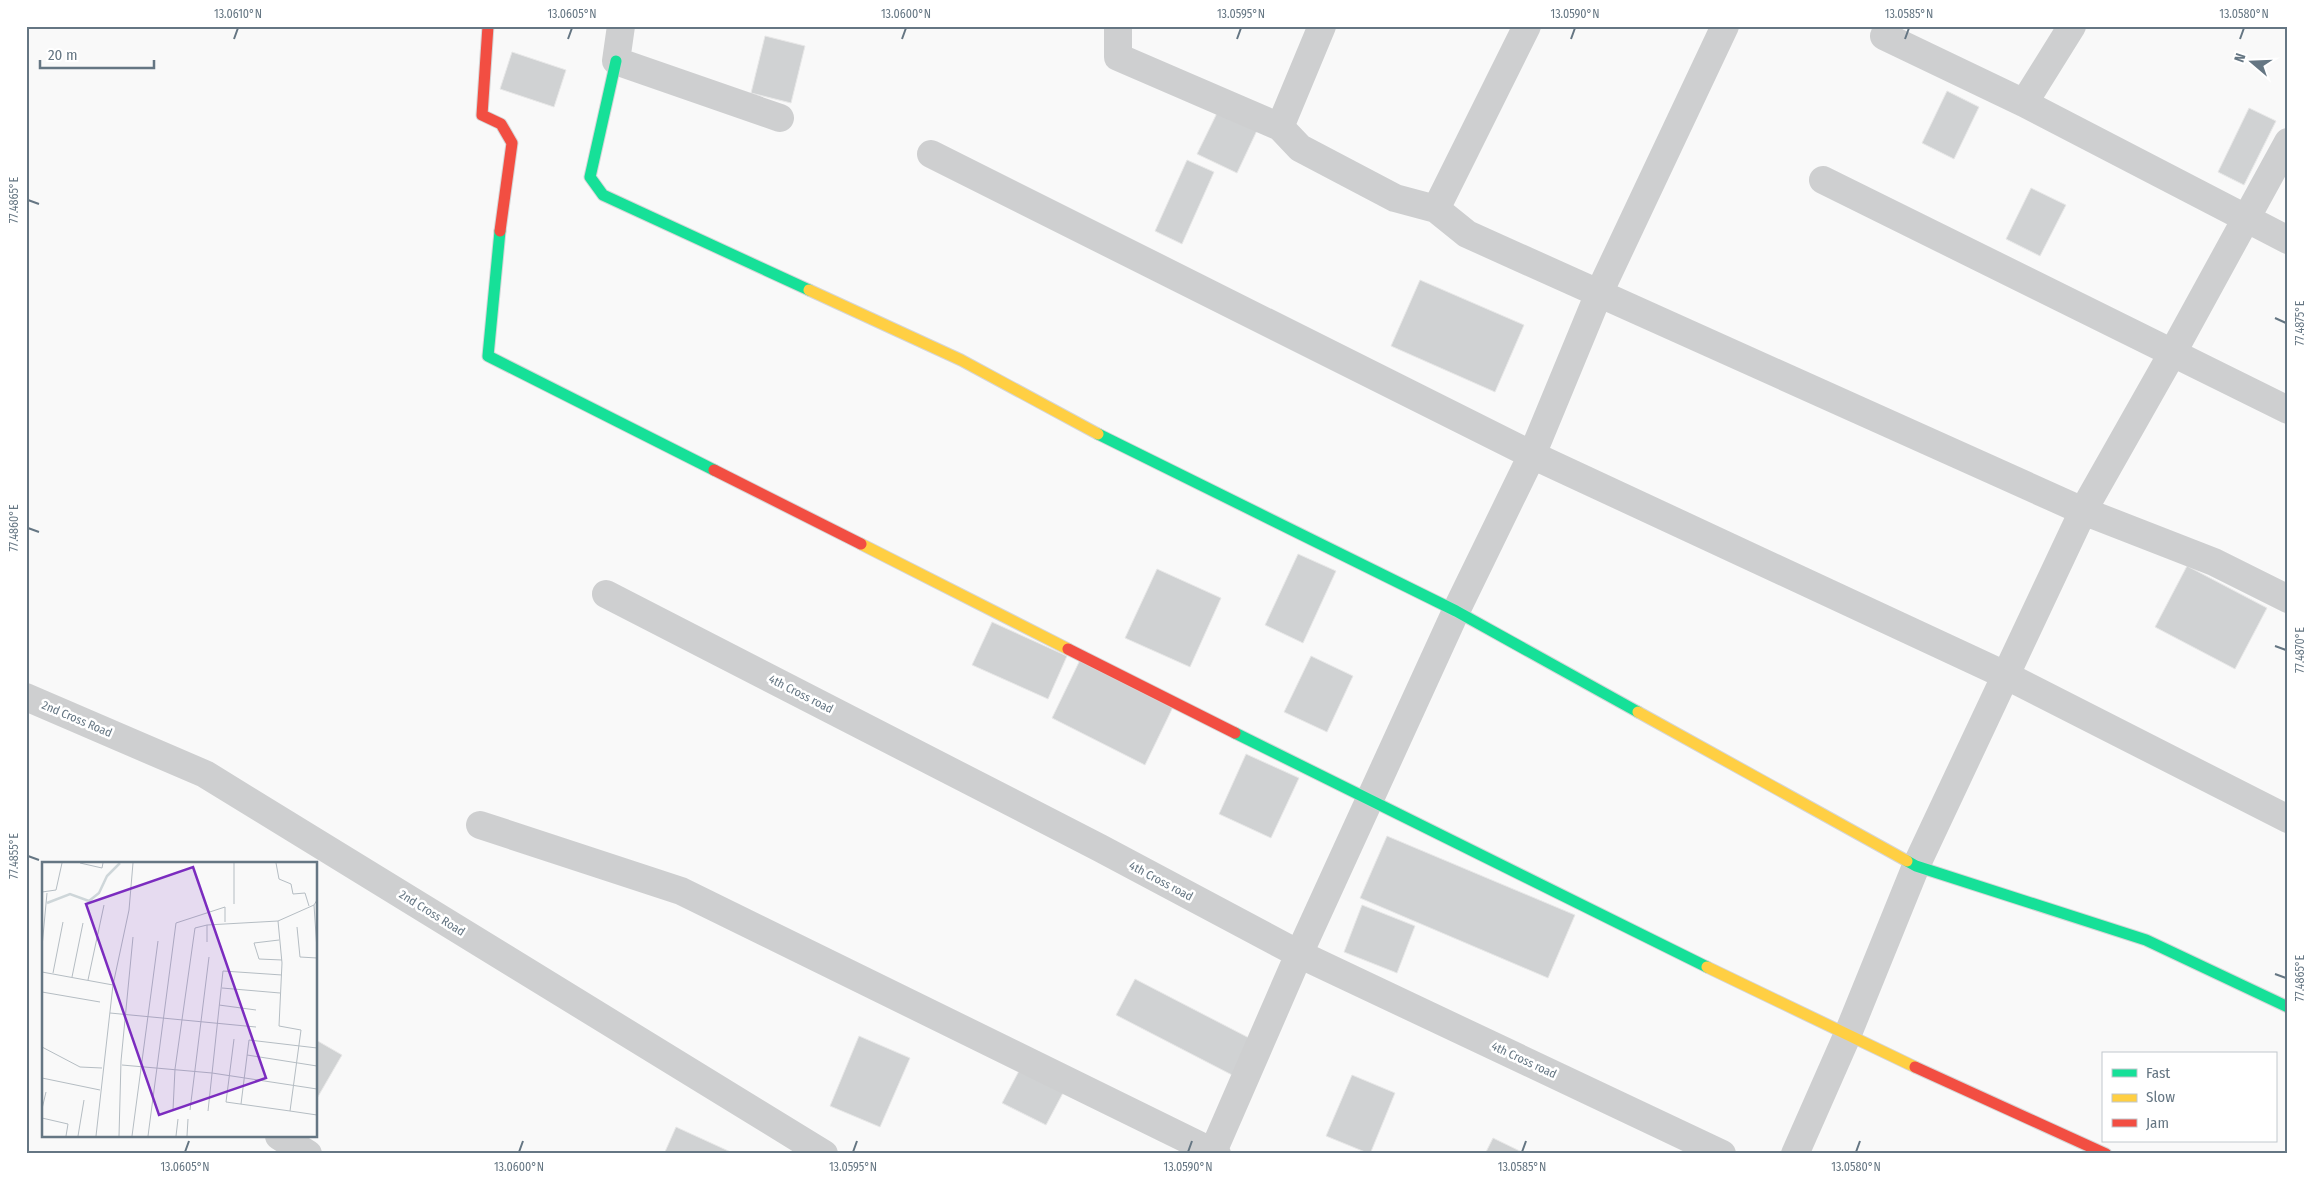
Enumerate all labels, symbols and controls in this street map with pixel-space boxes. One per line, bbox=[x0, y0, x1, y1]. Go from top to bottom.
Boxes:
text: 13.0610°N bbox=[214, 7, 262, 21]
text: 13.0605°N bbox=[547, 7, 597, 21]
text: 13.0600°N bbox=[881, 7, 931, 21]
text: 13.0595°N bbox=[1217, 7, 1265, 21]
text: 13.0590°N bbox=[1550, 7, 1600, 21]
text: 13.0585°N bbox=[1885, 7, 1933, 21]
text: 13.0580°N bbox=[2219, 7, 2269, 21]
scale bar bbox=[40, 38, 154, 70]
north arrow bbox=[2226, 38, 2276, 88]
text: 20 m bbox=[48, 46, 78, 64]
text: N bbox=[2231, 51, 2250, 65]
text: 77.4865°E bbox=[7, 177, 21, 223]
text: 77.4875°E bbox=[2293, 300, 2307, 345]
text: 77.4860°E bbox=[7, 504, 21, 552]
text: 77.4870°E bbox=[2293, 627, 2307, 673]
street label: 4th Cross road bbox=[767, 672, 835, 716]
street label: 2nd Cross Road bbox=[40, 698, 114, 740]
text: 77.4855°E bbox=[7, 833, 21, 879]
street label: 4th Cross road bbox=[1127, 858, 1195, 904]
inset map bbox=[42, 862, 318, 1138]
street label: 2nd Cross Road bbox=[397, 887, 467, 939]
text: 77.4865°E bbox=[2293, 955, 2307, 1001]
street label: 4th Cross road bbox=[1489, 1039, 1559, 1081]
legend bbox=[2102, 1052, 2276, 1142]
text: Fast bbox=[2146, 1064, 2170, 1082]
text: Slow bbox=[2146, 1088, 2175, 1106]
text: Jam bbox=[2146, 1114, 2169, 1132]
text: 13.0605°N bbox=[160, 1160, 210, 1174]
text: 13.0600°N bbox=[494, 1160, 544, 1174]
text: 13.0595°N bbox=[829, 1160, 877, 1174]
text: 13.0590°N bbox=[1163, 1160, 1213, 1174]
text: 13.0585°N bbox=[1498, 1160, 1546, 1174]
text: 13.0580°N bbox=[1831, 1160, 1881, 1174]

